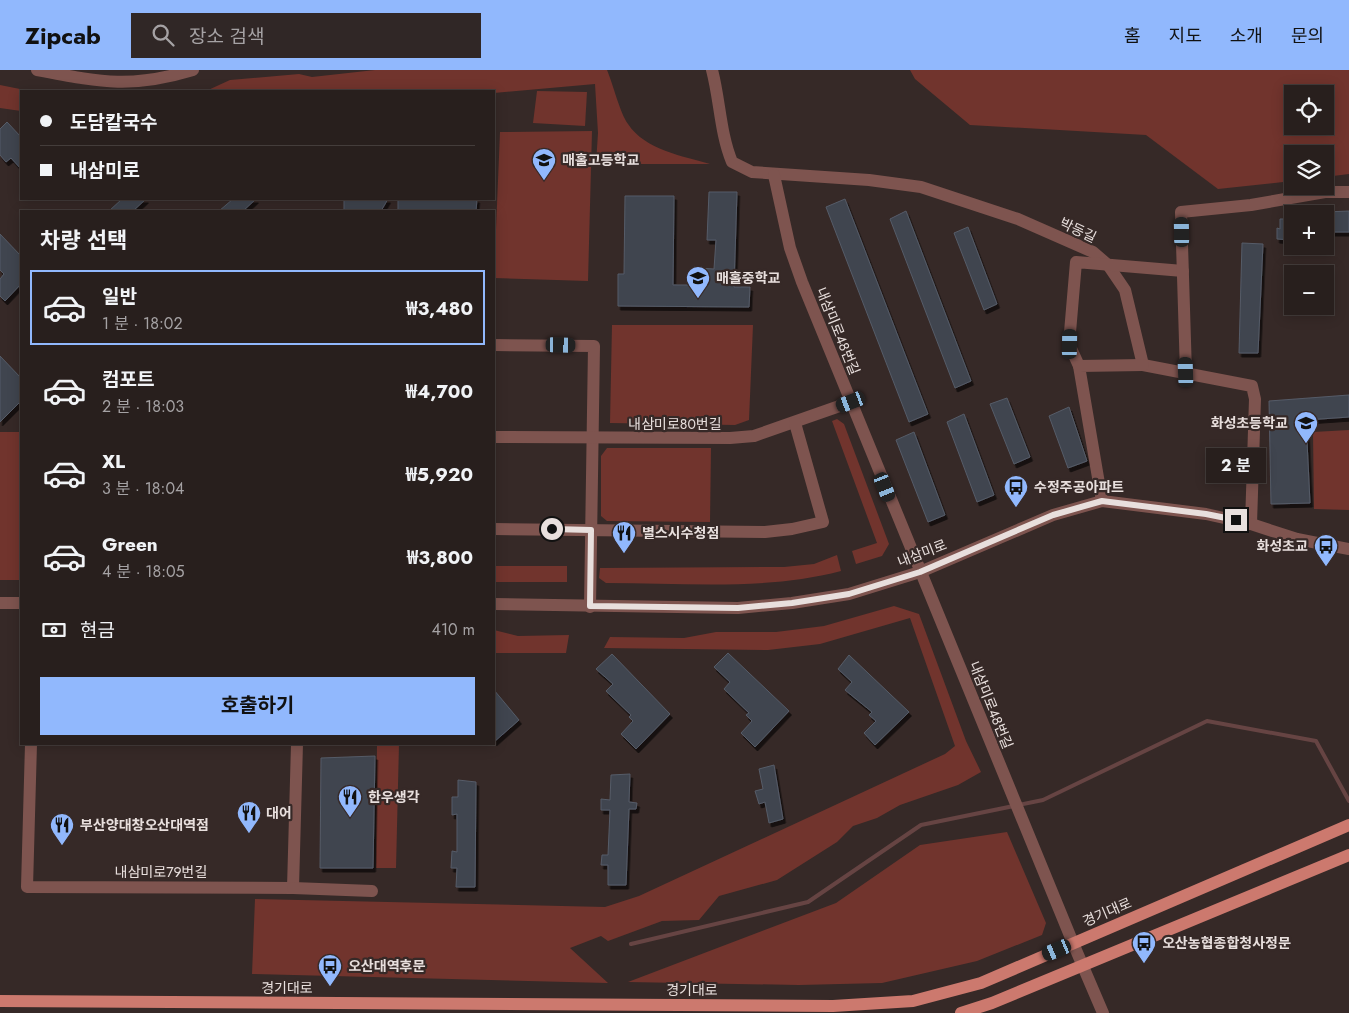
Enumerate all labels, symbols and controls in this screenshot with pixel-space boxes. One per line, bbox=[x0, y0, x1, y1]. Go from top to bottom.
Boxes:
search box bbox=[131, 13, 481, 58]
text: Zipcab bbox=[25, 18, 101, 53]
icon: search bbox=[149, 21, 177, 49]
text: 장소 검색 bbox=[189, 23, 265, 50]
text: 홈 bbox=[1124, 23, 1141, 49]
text: 지도 bbox=[1169, 23, 1202, 49]
text: 소개 bbox=[1230, 23, 1263, 49]
text: 문의 bbox=[1291, 23, 1324, 49]
map controls bbox=[1284, 85, 1334, 315]
button: locate bbox=[1284, 85, 1334, 135]
text: 도담칼국수 bbox=[70, 109, 157, 136]
button: layers bbox=[1284, 145, 1334, 195]
school or university icon: 매홀고등학교 bbox=[531, 147, 557, 181]
place label: 매홀고등학교 bbox=[562, 150, 639, 170]
text: 내삼미로 bbox=[70, 157, 140, 184]
button: + bbox=[1284, 205, 1334, 255]
street label: 박동길 bbox=[1056, 213, 1100, 247]
car bbox=[1174, 217, 1189, 247]
text: 차량 선택 bbox=[40, 224, 128, 256]
school or university icon: 매홀중학교 bbox=[685, 265, 711, 299]
button: − bbox=[1284, 265, 1334, 315]
place label: 매홀중학교 bbox=[716, 268, 781, 288]
text: 일반 bbox=[102, 283, 137, 310]
street label: 내삼미로48번길 bbox=[811, 284, 865, 378]
icon: car bbox=[42, 285, 87, 330]
text: ₩3,480 bbox=[406, 295, 473, 322]
text: 1 분 · 18:02 bbox=[102, 312, 183, 335]
car bbox=[1062, 329, 1077, 359]
car bbox=[545, 337, 576, 353]
car bbox=[1177, 357, 1194, 387]
text: 컴포트 bbox=[102, 366, 154, 393]
icon: car bbox=[42, 368, 87, 413]
text: ₩4,700 bbox=[406, 378, 473, 405]
car bbox=[834, 390, 867, 414]
text: 2 분 · 18:03 bbox=[102, 395, 184, 418]
school or university icon: 화성초등학교 bbox=[1293, 410, 1319, 444]
place label: 화성초등학교 bbox=[1211, 413, 1288, 433]
street label: 내삼미로80번길 bbox=[628, 414, 722, 434]
text: XL bbox=[102, 448, 125, 475]
callout: 2 분 bbox=[1206, 448, 1266, 482]
icon: car bbox=[42, 451, 87, 496]
text: 2 분 bbox=[1221, 454, 1251, 477]
text: ₩5,920 bbox=[406, 461, 473, 488]
car bbox=[872, 470, 897, 504]
bus stop icon: 수정주공아파트 bbox=[1003, 474, 1029, 508]
text: 3 분 · 18:04 bbox=[102, 477, 184, 500]
place label: 수정주공아파트 bbox=[1034, 477, 1124, 497]
route end bbox=[1225, 509, 1247, 531]
route start bbox=[541, 518, 563, 540]
restaurant icon: 별스시수청점 bbox=[611, 520, 637, 554]
place label: 별스시수청점 bbox=[642, 523, 719, 543]
text: Green bbox=[102, 531, 158, 558]
bus stop icon: 화성초교 bbox=[1313, 533, 1339, 567]
icon: car bbox=[42, 534, 87, 579]
street label: 내삼미로 bbox=[894, 534, 950, 572]
place label: 화성초교 bbox=[1256, 536, 1308, 556]
text: ₩3,800 bbox=[407, 544, 473, 571]
text: 4 분 · 18:05 bbox=[102, 560, 185, 583]
icon: cash bbox=[40, 616, 68, 644]
text: 현금 bbox=[80, 617, 115, 644]
text: 410 m bbox=[432, 618, 475, 641]
street label: 내삼미로48번길 bbox=[964, 658, 1018, 752]
button: 호출하기 bbox=[40, 677, 475, 735]
restaurant icon: 한우생각 bbox=[337, 784, 363, 818]
place label: 한우생각 bbox=[368, 787, 420, 807]
restaurant icon: 대어 bbox=[236, 800, 262, 834]
place label: 대어 bbox=[266, 803, 292, 823]
restaurant icon: 부산양대창오산대역점 bbox=[49, 812, 75, 846]
place label: 부산양대창오산대역점 bbox=[80, 815, 209, 835]
street label: 내삼미로79번길 bbox=[115, 862, 207, 882]
street label: 경기대로 bbox=[1079, 893, 1135, 931]
bus stop icon: 오산농협종합청사정문 bbox=[1131, 930, 1157, 964]
place label: 오산농협종합청사정문 bbox=[1162, 933, 1291, 953]
car bbox=[1040, 937, 1073, 963]
bus stop icon: 오산대역후문 bbox=[317, 953, 343, 987]
place label: 오산대역후문 bbox=[348, 956, 425, 976]
street label: 경기대로 bbox=[261, 978, 313, 998]
street label: 경기대로 bbox=[666, 980, 718, 1000]

